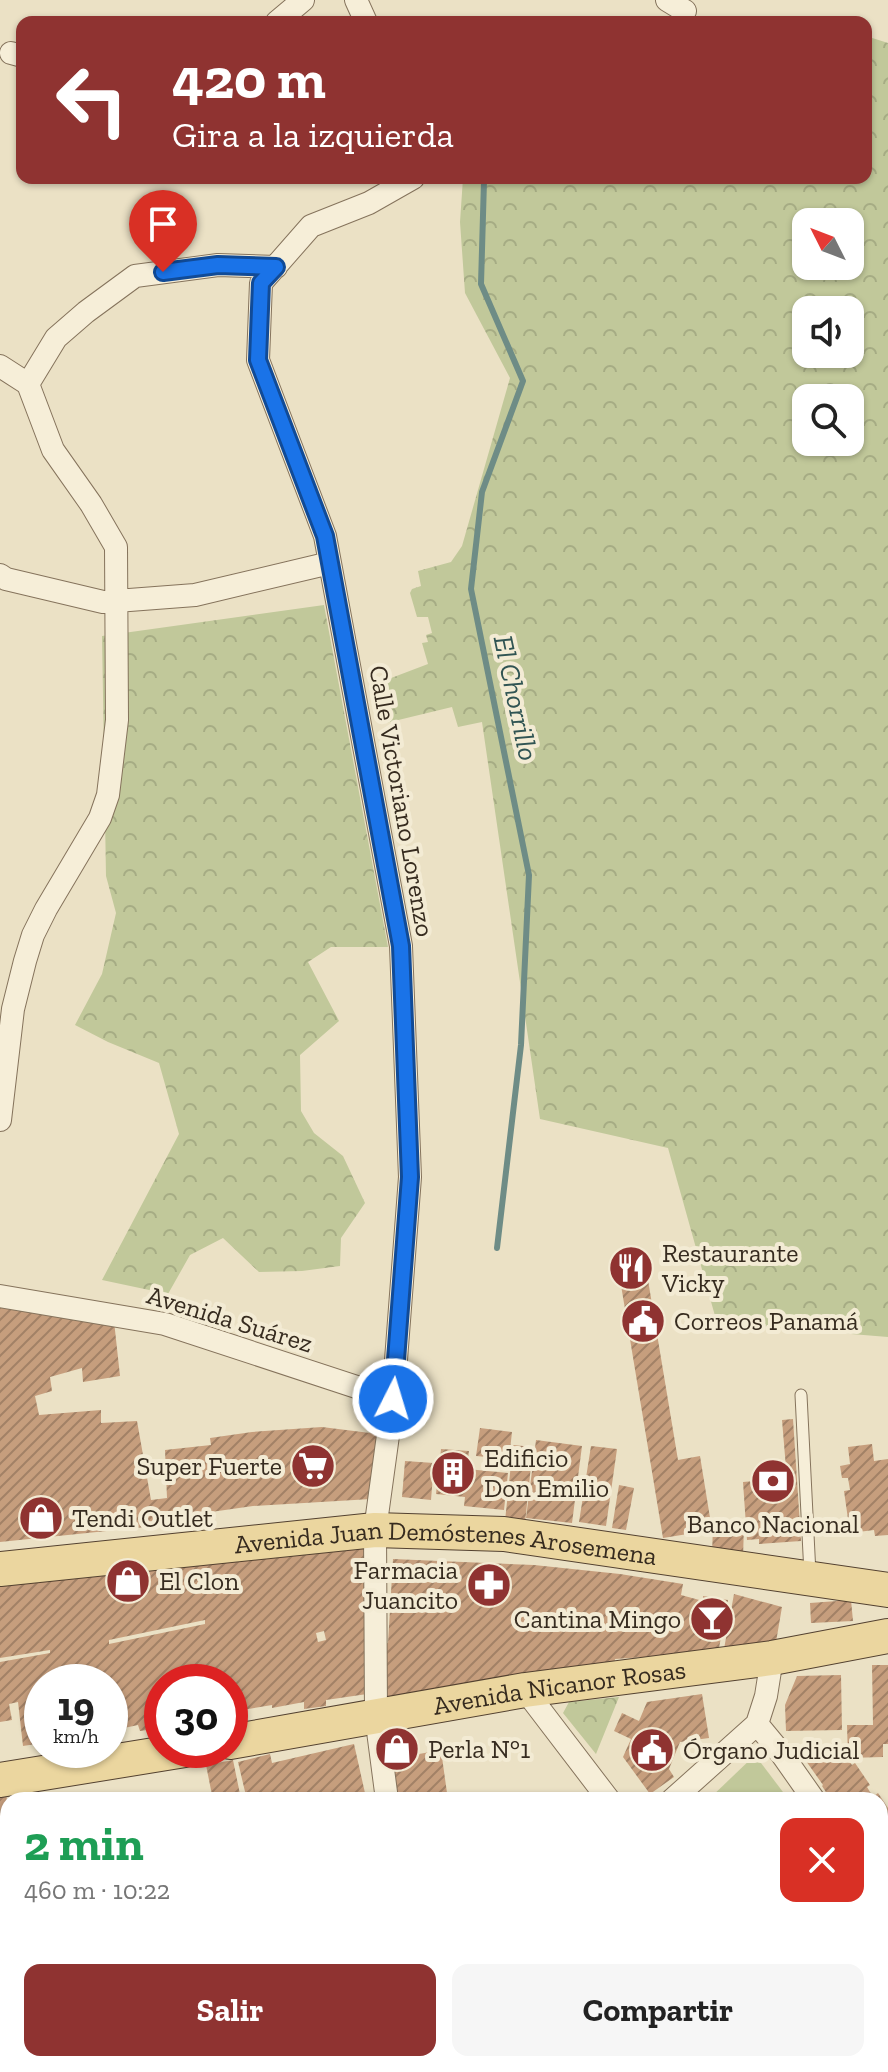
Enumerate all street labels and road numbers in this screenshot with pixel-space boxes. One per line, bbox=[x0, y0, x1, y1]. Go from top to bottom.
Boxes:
street label: Calle Victoriano Lorenzo bbox=[362, 663, 442, 939]
street label: Avenida Suárez bbox=[143, 1279, 317, 1359]
street label: Avenida Juan Demóstenes Arosemena bbox=[233, 1513, 659, 1572]
street label: Avenida Nicanor Rosas bbox=[430, 1653, 688, 1722]

